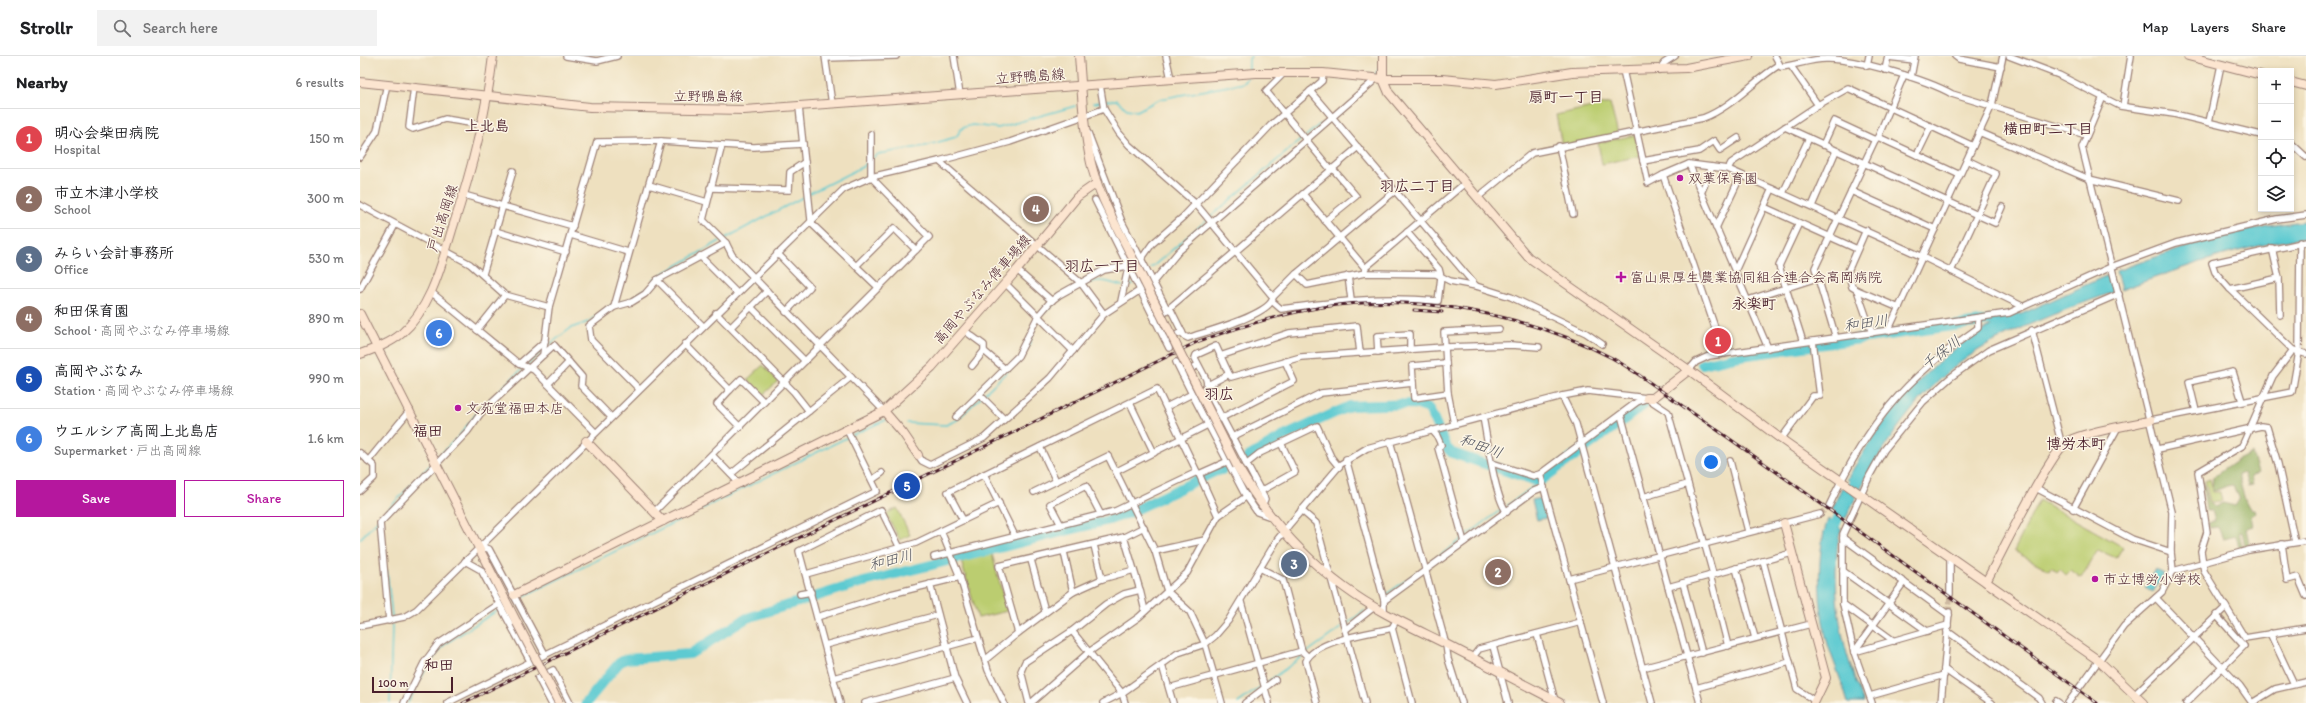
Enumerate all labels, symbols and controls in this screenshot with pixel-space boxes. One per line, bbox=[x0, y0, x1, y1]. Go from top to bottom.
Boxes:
search box bbox=[97, 10, 377, 46]
text: Strollr bbox=[20, 16, 73, 39]
icon: search bbox=[111, 17, 133, 39]
text: Search here bbox=[143, 19, 218, 37]
text: Map bbox=[2143, 19, 2168, 36]
text: Layers bbox=[2190, 19, 2229, 36]
text: Share bbox=[2251, 19, 2286, 36]
street label: 立野鴨島線 bbox=[995, 66, 1066, 87]
map controls bbox=[2258, 68, 2294, 212]
button: + bbox=[2258, 68, 2294, 104]
text: Nearby bbox=[16, 72, 68, 92]
text: 6 results bbox=[296, 75, 344, 90]
street label: 立野鴨島線 bbox=[673, 88, 743, 105]
district label: 扇町一丁目 bbox=[1528, 88, 1604, 106]
button: − bbox=[2258, 104, 2294, 140]
district label: 上北島 bbox=[464, 117, 510, 135]
district label: 横田町二丁目 bbox=[2003, 120, 2093, 138]
text: 明心会柴田病院 bbox=[54, 124, 159, 142]
text: 1 bbox=[26, 131, 32, 146]
text: 150 m bbox=[309, 131, 344, 146]
button: locate bbox=[2258, 140, 2294, 176]
text: Hospital bbox=[54, 142, 101, 157]
place label: 双葉保育園 bbox=[1688, 170, 1758, 187]
marker: 双葉保育園 bbox=[1675, 173, 1685, 183]
button: layers bbox=[2258, 176, 2294, 212]
district label: 羽広二丁目 bbox=[1379, 177, 1455, 195]
street label: 戸出高岡線 bbox=[424, 182, 461, 254]
text: 市立木津小学校 bbox=[54, 184, 159, 202]
text: 2 bbox=[26, 191, 32, 206]
text: 300 m bbox=[307, 191, 344, 206]
pin: 4 bbox=[1023, 194, 1049, 224]
text: School bbox=[54, 202, 91, 217]
street label: 高岡やぶなみ停車場線 bbox=[930, 231, 1035, 348]
text: みらい会計事務所 bbox=[54, 244, 174, 262]
text: 3 bbox=[25, 251, 33, 266]
text: 530 m bbox=[308, 251, 344, 266]
district label: 羽広一丁目 bbox=[1064, 257, 1140, 275]
text: Office bbox=[54, 262, 89, 277]
place label: 富山県厚生農業協同組合連合会高岡病院 bbox=[1630, 269, 1882, 286]
marker: 富山県厚生農業協同組合連合会高岡病院 bbox=[1615, 271, 1627, 283]
district label: 永楽町 bbox=[1731, 295, 1777, 313]
text: 和田保育園 bbox=[54, 302, 129, 320]
text: 4 bbox=[25, 311, 33, 326]
text: 890 m bbox=[308, 311, 344, 326]
water label: 和田川 bbox=[1842, 311, 1890, 335]
pin: 6 bbox=[426, 318, 452, 348]
text: School · 高岡やぶなみ停車場線 bbox=[54, 323, 229, 338]
pin: 1 bbox=[1705, 326, 1731, 356]
water label: 千保川 bbox=[1918, 332, 1964, 374]
text: 高岡やぶなみ bbox=[54, 362, 143, 380]
text: 5 bbox=[26, 371, 32, 386]
text: 990 m bbox=[309, 371, 344, 386]
text: Station · 高岡やぶなみ停車場線 bbox=[54, 383, 234, 398]
district label: 羽広 bbox=[1204, 385, 1234, 403]
place label: 文苑堂福田本店 bbox=[466, 400, 564, 417]
marker: 文苑堂福田本店 bbox=[453, 403, 463, 413]
text: ウエルシア高岡上北島店 bbox=[54, 422, 219, 440]
district label: 福田 bbox=[413, 422, 443, 440]
water label: 和田川 bbox=[1457, 430, 1505, 462]
text: 6 bbox=[26, 431, 32, 446]
text: 1.6 km bbox=[308, 431, 344, 446]
district label: 博労本町 bbox=[2046, 435, 2106, 453]
text: Supermarket · 戸出高岡線 bbox=[54, 443, 201, 458]
your location bbox=[1701, 452, 1721, 472]
pin: 5 bbox=[894, 471, 920, 501]
button: Save bbox=[16, 480, 176, 517]
button: Share bbox=[184, 480, 344, 517]
water label: 和田川 bbox=[867, 546, 915, 574]
pin: 3 bbox=[1281, 549, 1307, 579]
pin: 2 bbox=[1485, 557, 1511, 587]
place label: 市立博労小学校 bbox=[2103, 571, 2201, 588]
marker: 市立博労小学校 bbox=[2090, 574, 2100, 584]
district label: 和田 bbox=[424, 656, 454, 674]
scale bar bbox=[372, 675, 453, 694]
text: 100 m bbox=[378, 677, 408, 690]

